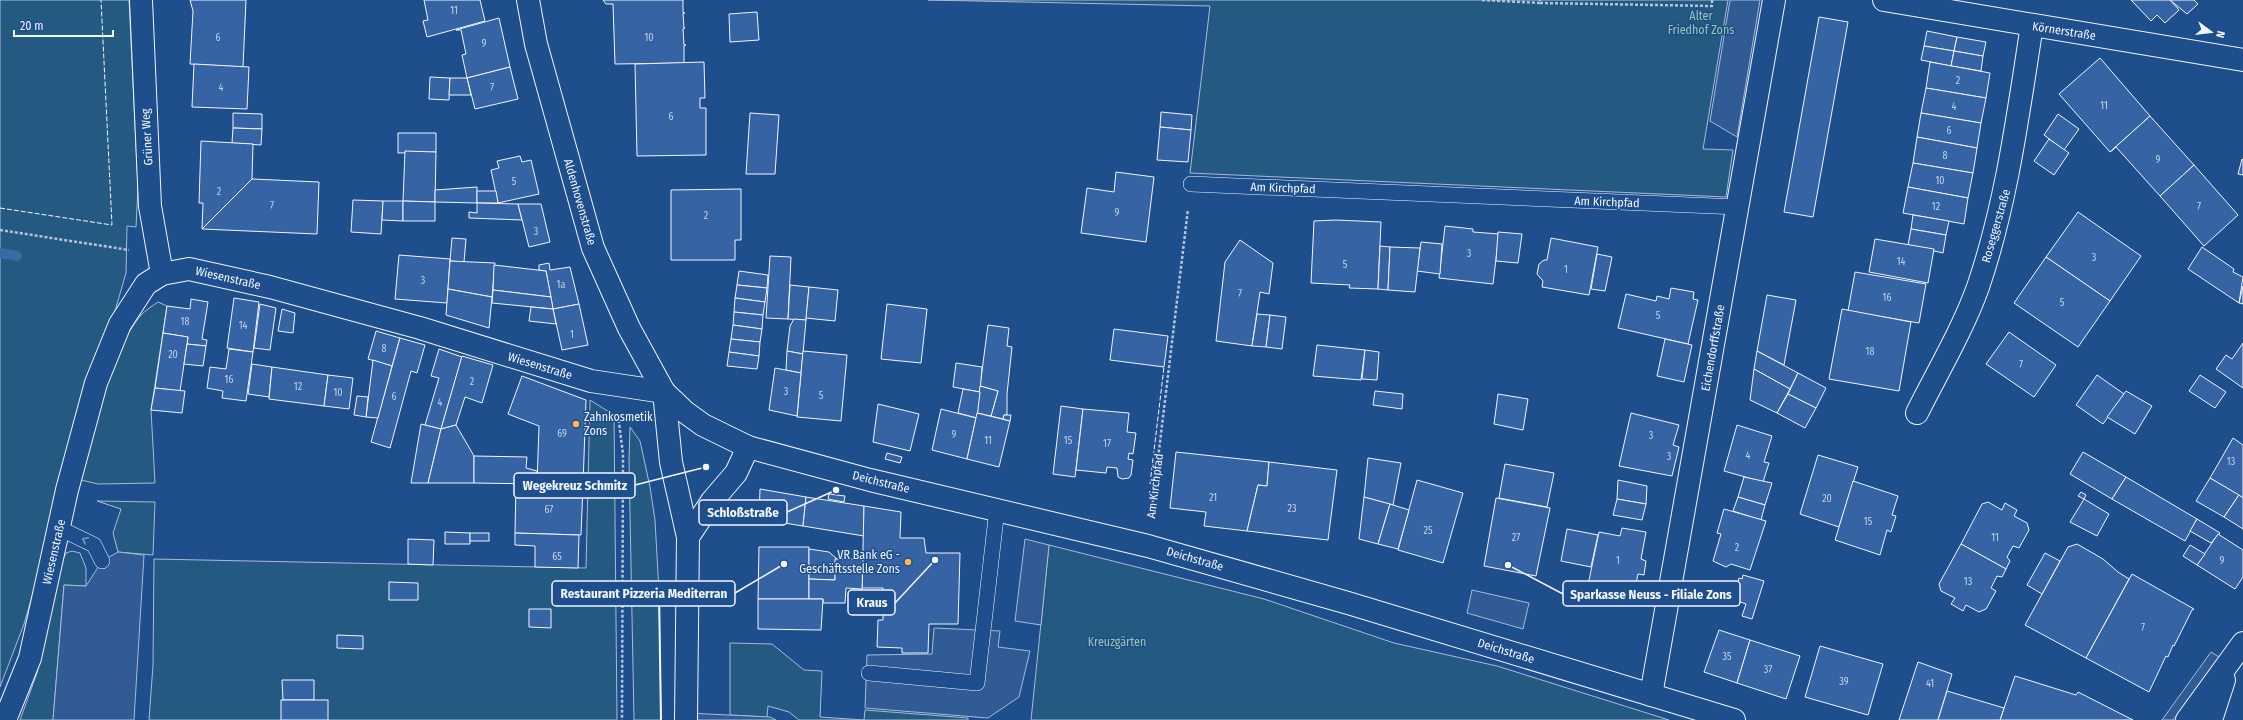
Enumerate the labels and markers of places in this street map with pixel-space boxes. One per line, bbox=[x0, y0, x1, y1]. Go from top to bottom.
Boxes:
place label: Zahnkosmetik Zons bbox=[584, 410, 653, 438]
marker: Zahnkosmetik Zons bbox=[571, 419, 581, 429]
callout: Wegekreuz Schmitz bbox=[514, 473, 635, 498]
callout: Schloßstraße bbox=[699, 500, 787, 525]
place label: VR Bank eG - Geschäftsstelle Zons bbox=[799, 548, 900, 576]
marker: VR Bank eG - Geschäftsstelle Zons bbox=[903, 557, 913, 567]
callout: Restaurant Pizzeria Mediterran bbox=[552, 581, 735, 606]
callout: Sparkasse Neuss - Filiale Zons bbox=[1563, 581, 1740, 606]
callout: Kraus bbox=[848, 590, 895, 615]

